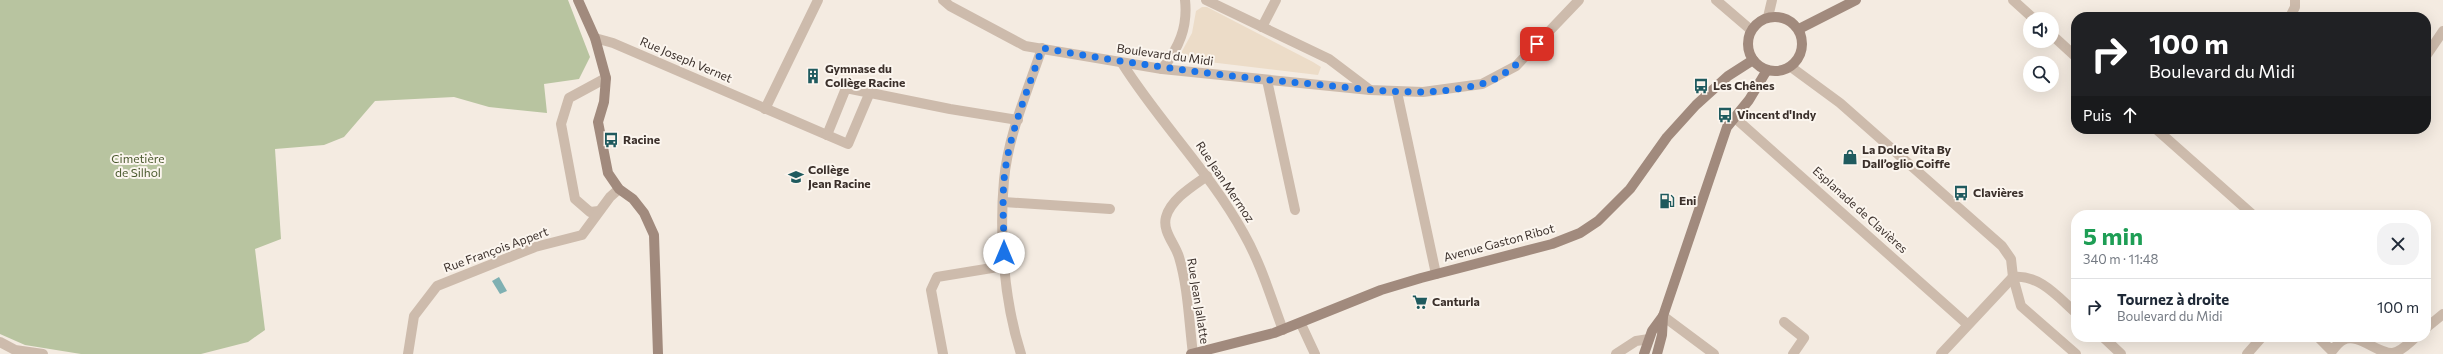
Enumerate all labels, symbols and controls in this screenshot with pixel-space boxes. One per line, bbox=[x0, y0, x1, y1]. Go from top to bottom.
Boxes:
map controls bbox=[2023, 12, 2059, 92]
button: sound bbox=[2023, 12, 2059, 48]
text: 100 m bbox=[2149, 26, 2229, 60]
pin bbox=[1520, 27, 1554, 61]
icon: right bbox=[2083, 28, 2135, 80]
street label: Rue Joseph Vernet bbox=[638, 33, 735, 86]
icon: arrive bbox=[1526, 33, 1548, 55]
street label: Boulevard du Midi bbox=[1116, 40, 1214, 68]
button: search bbox=[2023, 56, 2059, 92]
text: Boulevard du Midi bbox=[2149, 60, 2295, 82]
place label: Gymnase du Collège Racine bbox=[825, 61, 905, 89]
building icon: Gymnase du Collège Racine bbox=[804, 67, 822, 85]
bus stop icon: Les Chênes bbox=[1692, 77, 1710, 95]
place label: Les Chênes bbox=[1713, 78, 1775, 92]
icon: ahead bbox=[2119, 104, 2141, 126]
bus stop icon: Vincent d'Indy bbox=[1716, 106, 1734, 124]
text: Puis bbox=[2083, 106, 2111, 124]
place label: Vincent d'Indy bbox=[1737, 107, 1817, 121]
bus stop icon: Racine bbox=[602, 131, 620, 149]
place label: Racine bbox=[623, 132, 660, 146]
street label: Rue Jean Mermoz bbox=[1193, 138, 1258, 225]
place label: La Dolce Vita By Dall’oglio Coiffe bbox=[1862, 142, 1952, 170]
shop icon: La Dolce Vita By Dall’oglio Coiffe bbox=[1841, 148, 1859, 166]
park label: Cimetière de Silhol bbox=[111, 151, 165, 179]
place label: Collège Jean Racine bbox=[808, 162, 871, 191]
street label: Esplanade de Clavières bbox=[1810, 163, 1911, 255]
school or university icon: Collège Jean Racine bbox=[787, 168, 805, 186]
bus stop icon: Clavières bbox=[1952, 184, 1970, 202]
place label: Clavières bbox=[1973, 185, 2024, 199]
fuel station icon: Eni bbox=[1658, 192, 1676, 210]
place label: Eni bbox=[1679, 193, 1696, 207]
street label: Avenue Gaston Ribot bbox=[1442, 220, 1556, 264]
text: 5 min bbox=[2083, 221, 2143, 250]
button: close bbox=[2377, 223, 2419, 265]
street label: Rue François Appert bbox=[441, 224, 550, 275]
position arrow bbox=[983, 232, 1025, 274]
text: 340 m · 11:48 bbox=[2083, 251, 2158, 267]
street label: Rue Jean Jallatte bbox=[1184, 257, 1213, 345]
text: Tournez à droite bbox=[2117, 290, 2229, 308]
supermarket icon: Canturla bbox=[1411, 293, 1429, 311]
place label: Canturla bbox=[1432, 294, 1480, 308]
icon: right bbox=[2083, 296, 2105, 318]
text: 100 m bbox=[2377, 298, 2419, 316]
text: Boulevard du Midi bbox=[2117, 308, 2223, 324]

